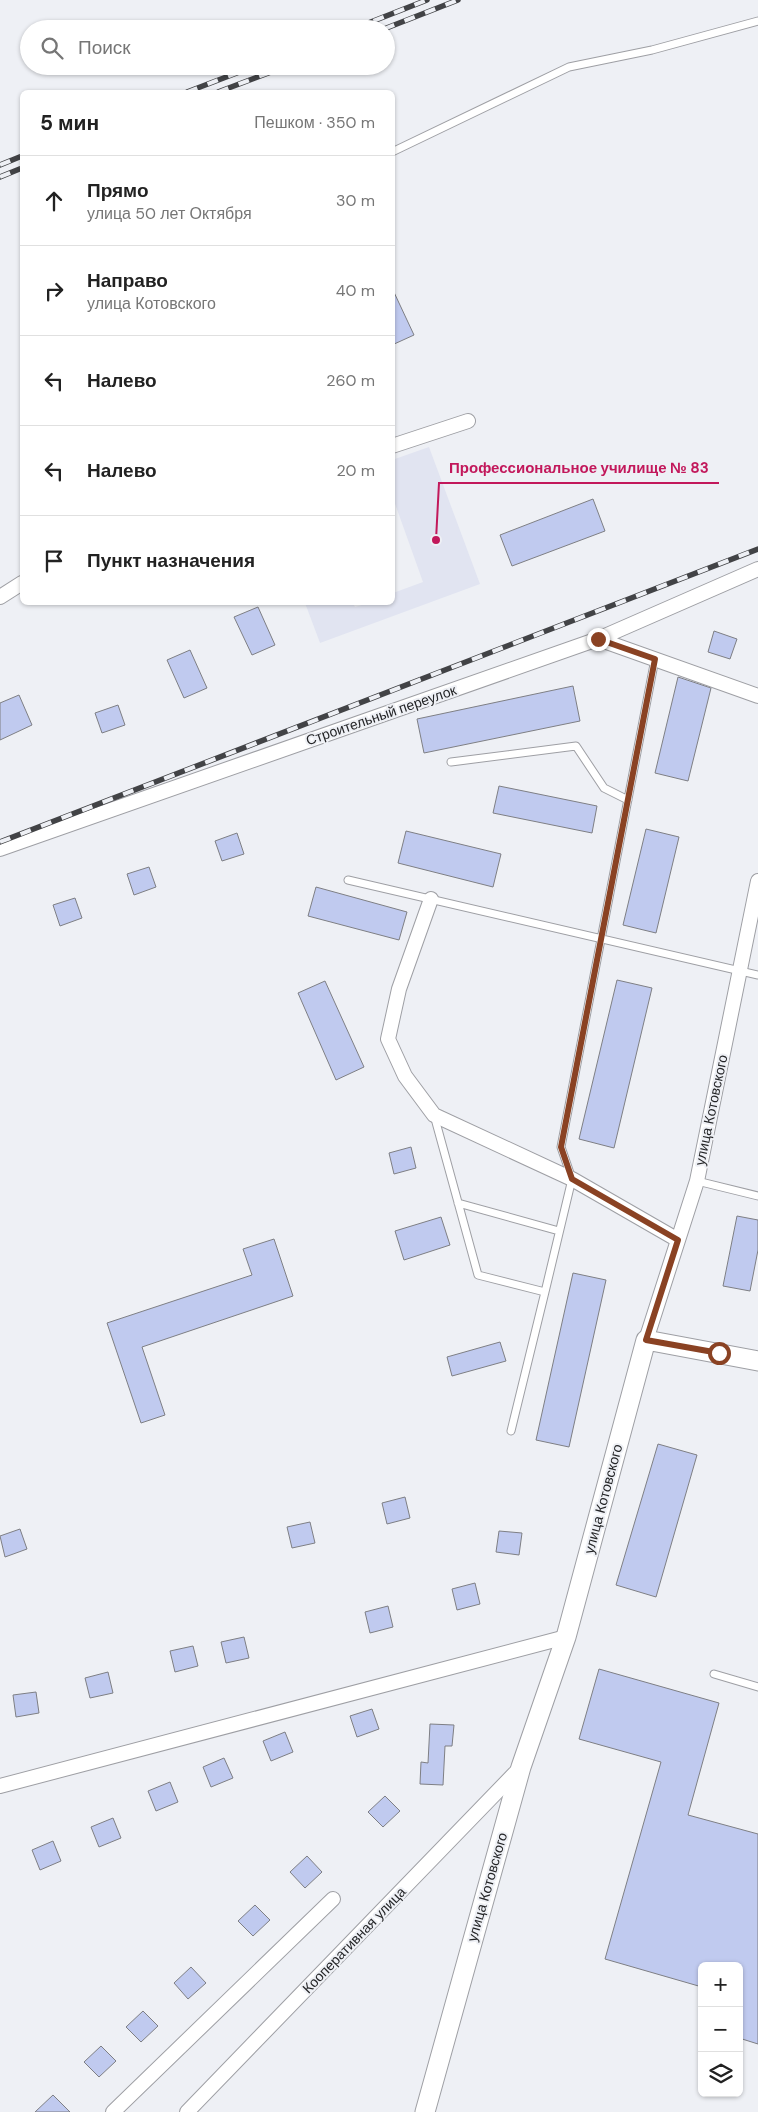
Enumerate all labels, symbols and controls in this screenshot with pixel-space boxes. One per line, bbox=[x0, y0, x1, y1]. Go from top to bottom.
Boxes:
search box bbox=[20, 20, 395, 75]
icon: search bbox=[38, 34, 66, 62]
text: Поиск bbox=[78, 35, 131, 60]
text: 5 мин bbox=[40, 109, 99, 137]
text: Пешком · 350 m bbox=[254, 112, 375, 133]
text: Прямо bbox=[87, 178, 149, 203]
icon: ahead bbox=[40, 187, 68, 215]
text: 30 m bbox=[336, 190, 375, 211]
text: улица 50 лет Октября bbox=[87, 203, 252, 224]
text: Направо bbox=[87, 268, 168, 293]
icon: right bbox=[40, 277, 68, 305]
text: 40 m bbox=[336, 280, 375, 301]
text: улица Котовского bbox=[87, 293, 216, 314]
icon: left bbox=[40, 367, 68, 395]
text: Налево bbox=[87, 368, 157, 393]
text: 260 m bbox=[326, 370, 375, 391]
callout: Профессиональное училище № 83 bbox=[439, 453, 719, 483]
icon: left bbox=[40, 457, 68, 485]
text: Налево bbox=[87, 458, 157, 483]
text: Профессиональное училище № 83 bbox=[449, 458, 709, 478]
text: 20 m bbox=[336, 460, 375, 481]
icon: arrive bbox=[40, 547, 68, 575]
text: Пункт назначения bbox=[87, 548, 255, 573]
route end bbox=[587, 628, 610, 651]
street label: Строительный переулок bbox=[303, 680, 459, 749]
street label: улица Котовского bbox=[690, 1053, 732, 1167]
route start bbox=[708, 1342, 731, 1365]
street label: улица Котовского bbox=[580, 1442, 626, 1556]
street label: улица Котовского bbox=[463, 1830, 511, 1944]
street label: Кооперативная улица bbox=[298, 1883, 410, 1997]
map controls bbox=[698, 1962, 743, 2097]
button: + bbox=[698, 1962, 743, 2007]
button: − bbox=[698, 2007, 743, 2052]
button: layers bbox=[698, 2052, 743, 2097]

